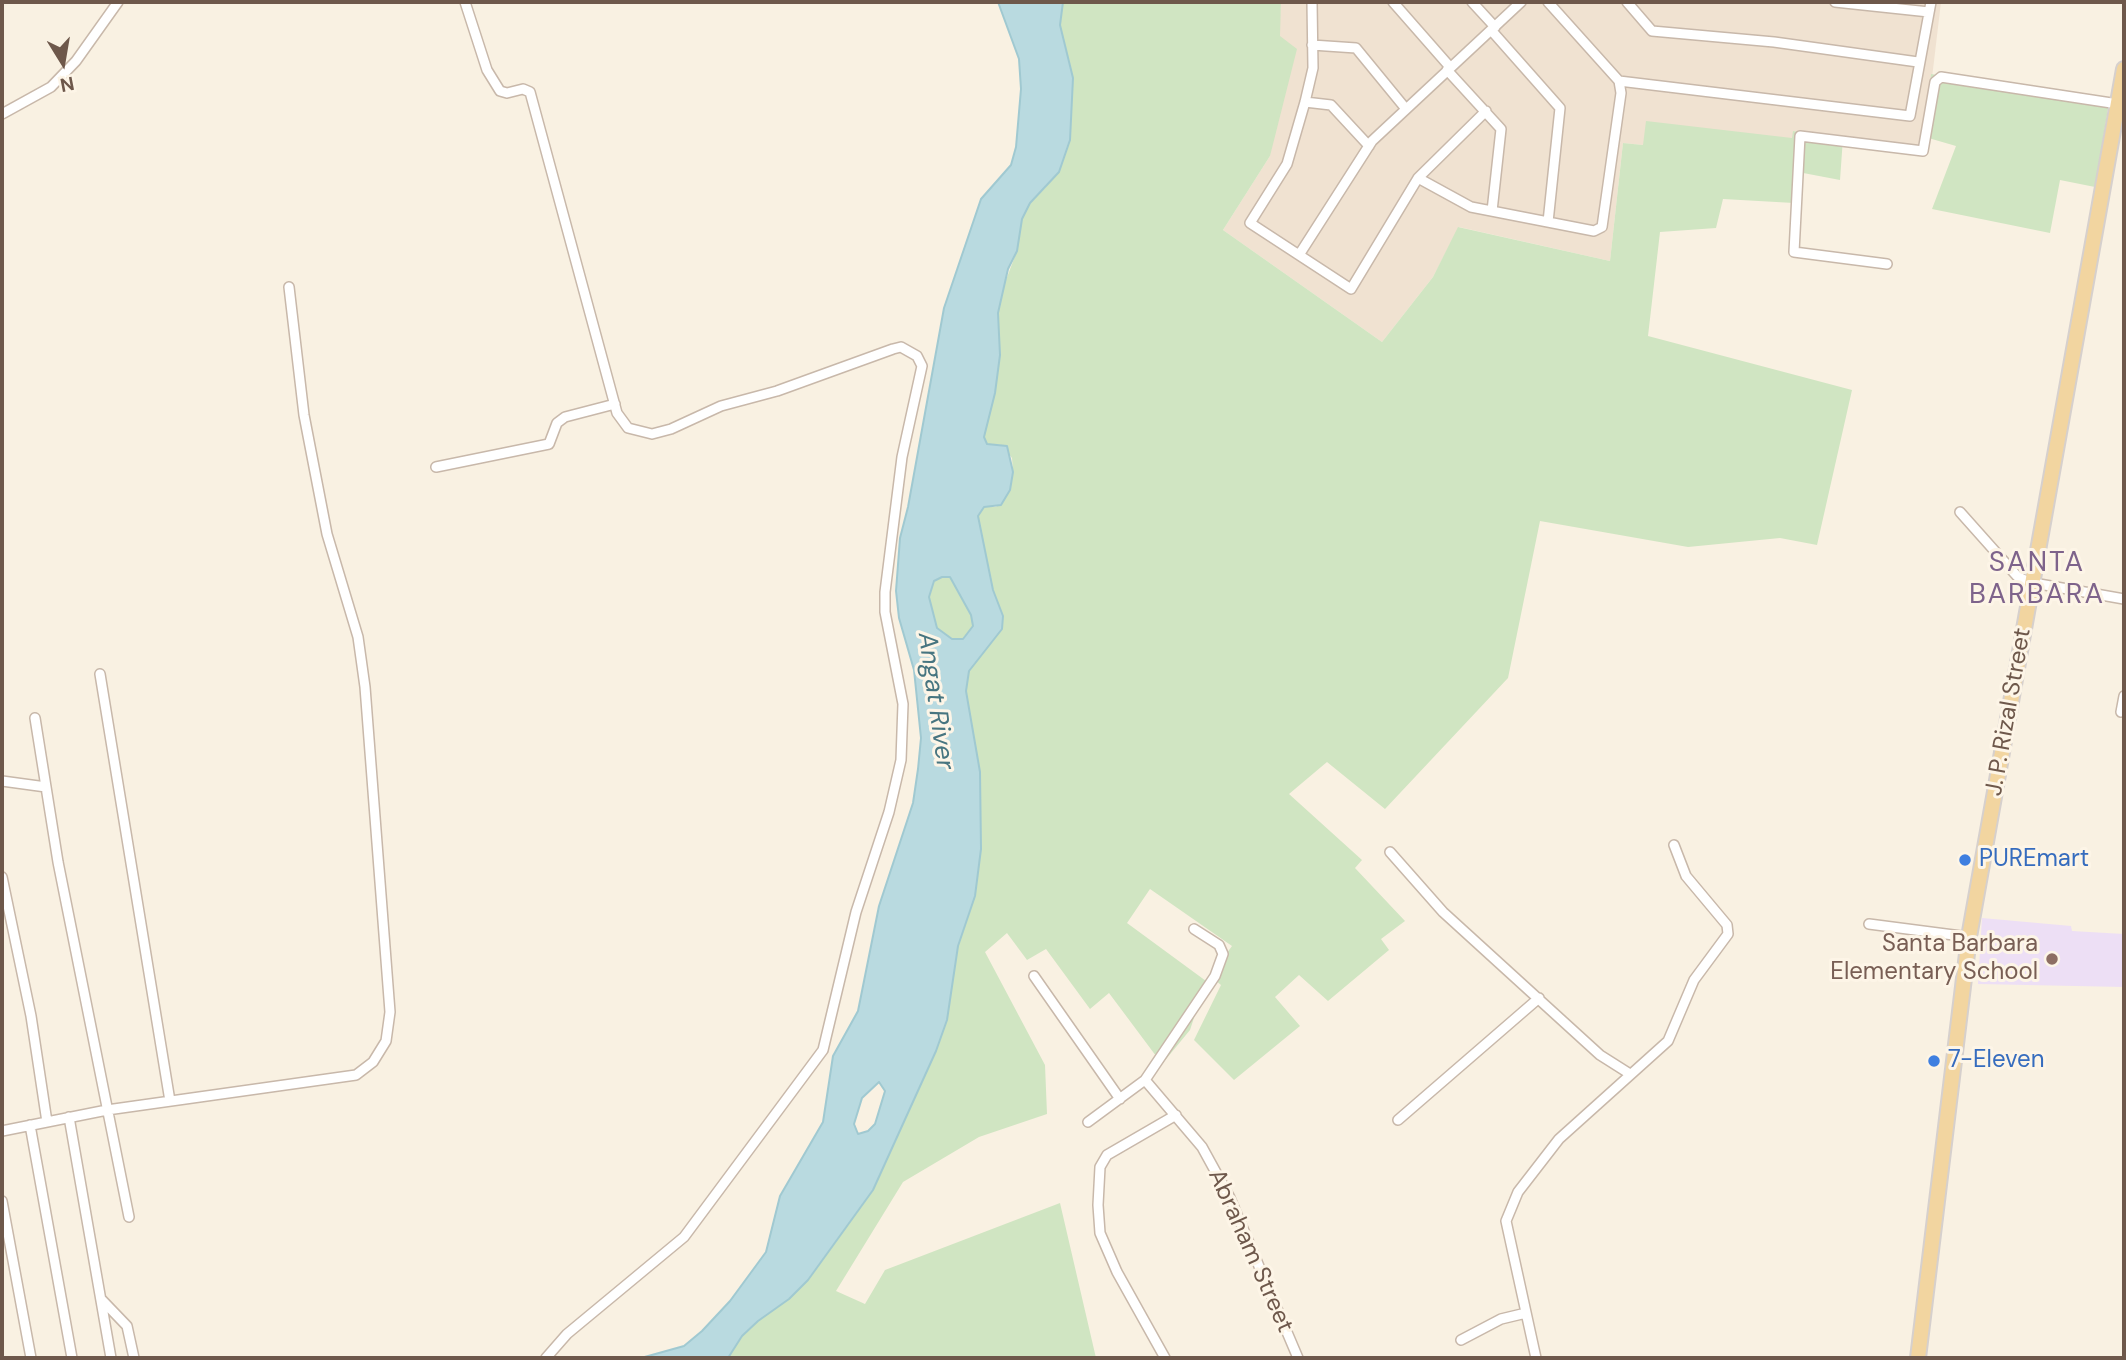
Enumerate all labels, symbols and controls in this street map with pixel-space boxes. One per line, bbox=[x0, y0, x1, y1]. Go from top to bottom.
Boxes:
north arrow bbox=[28, 28, 98, 98]
text: N bbox=[58, 71, 76, 98]
district label: SANTA BARBARA bbox=[1970, 547, 2104, 613]
street label: J. P. Rizal Street bbox=[1980, 626, 2038, 798]
water label: Angat River bbox=[910, 630, 960, 772]
place label: PUREmart bbox=[1979, 846, 2089, 874]
marker: PUREmart bbox=[1957, 852, 1973, 868]
place label: Santa Barbara Elementary School bbox=[1830, 931, 2038, 987]
marker: Santa Barbara Elementary School bbox=[2044, 951, 2060, 967]
place label: 7-Eleven bbox=[1948, 1047, 2045, 1075]
marker: 7-Eleven bbox=[1926, 1053, 1942, 1069]
street label: Abraham Street bbox=[1201, 1165, 1299, 1337]

